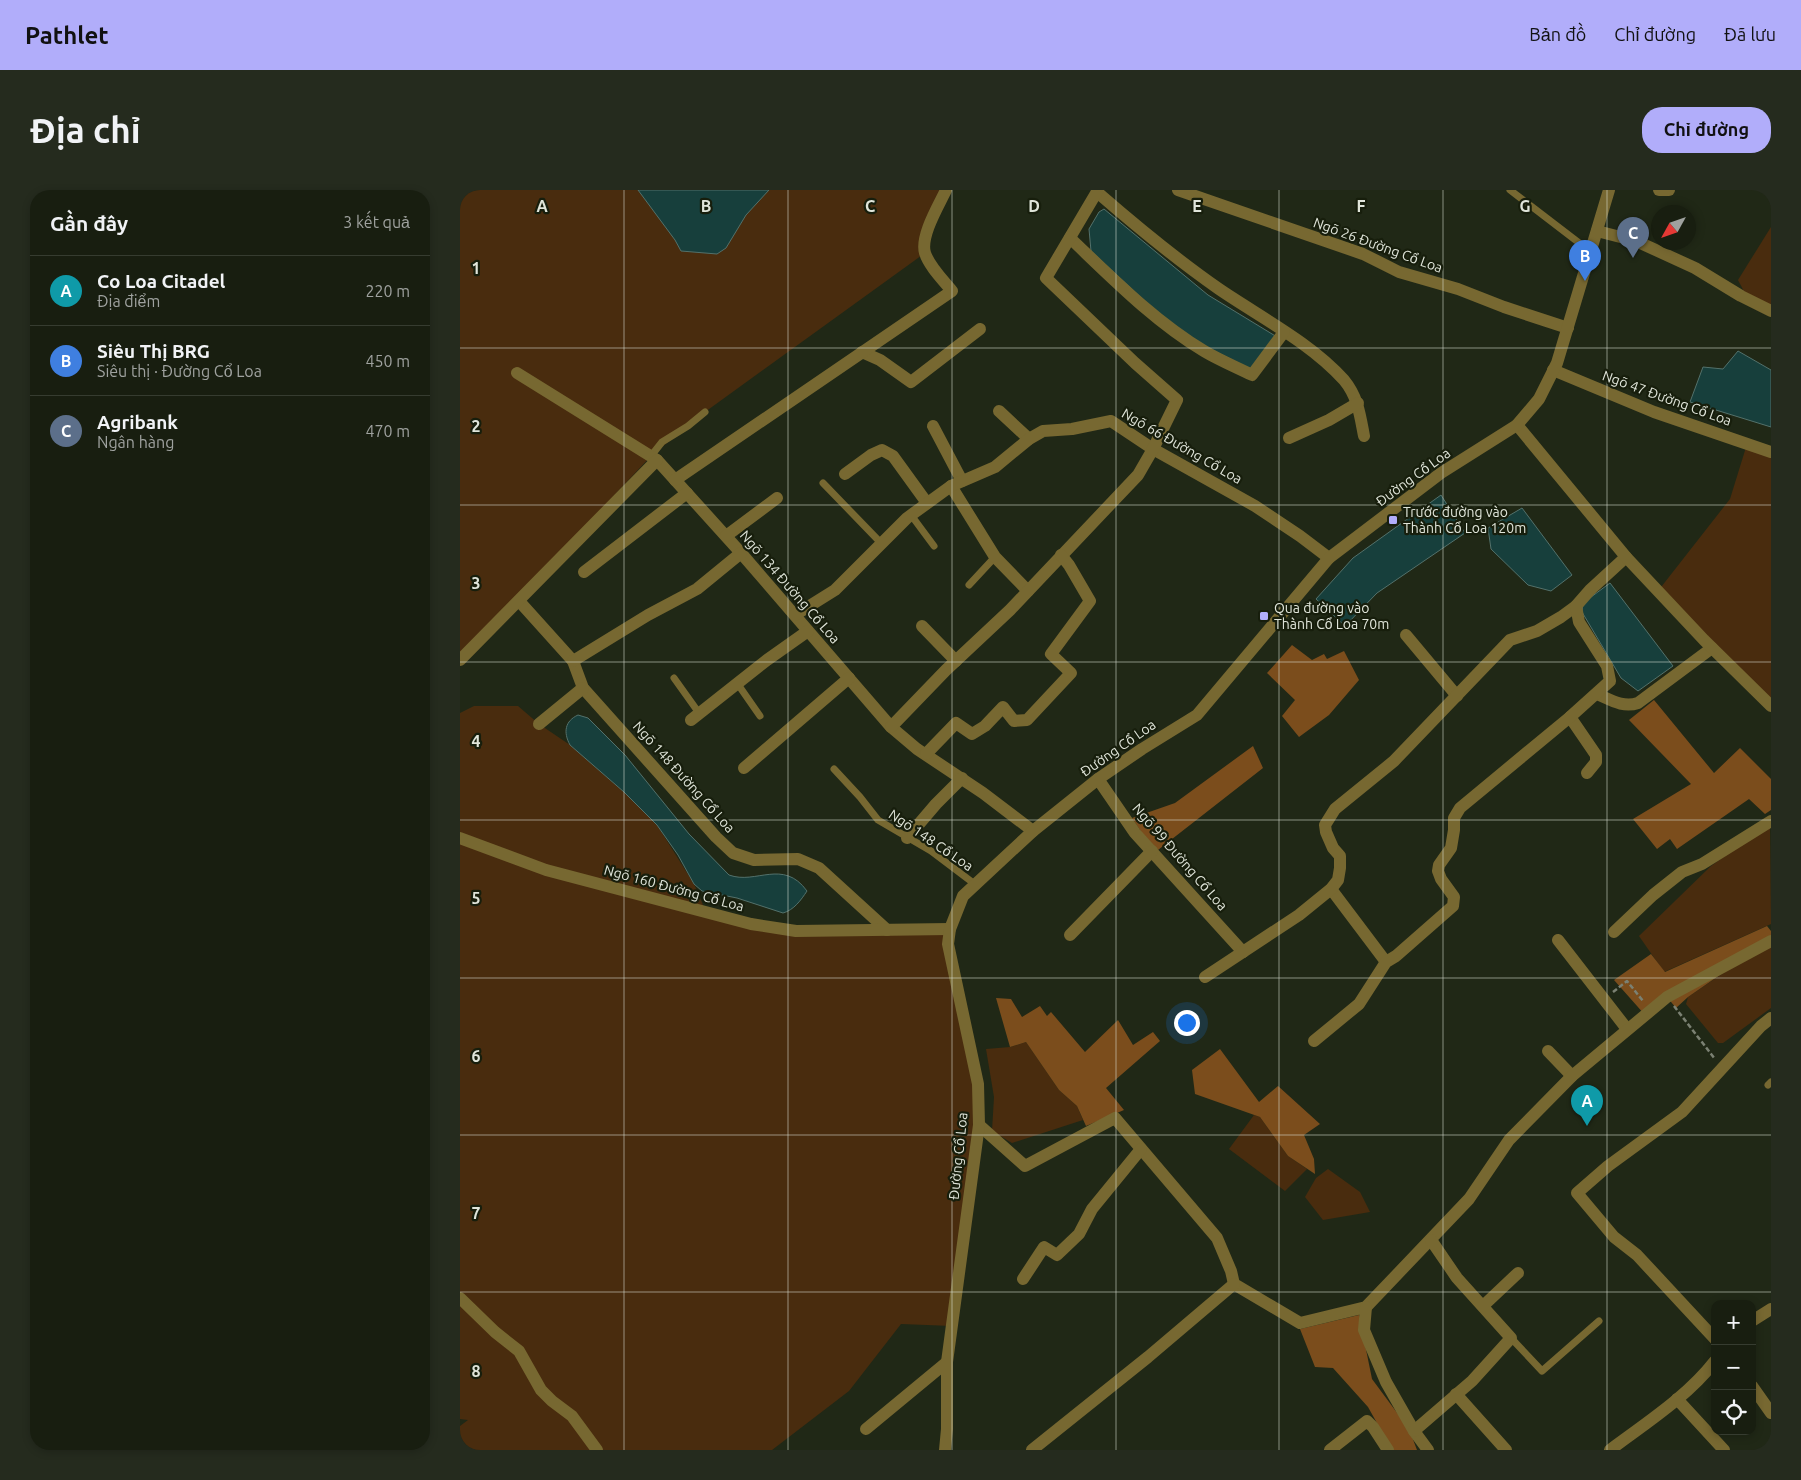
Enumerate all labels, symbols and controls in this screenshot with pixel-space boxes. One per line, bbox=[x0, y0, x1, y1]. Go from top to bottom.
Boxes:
text: Pathlet bbox=[25, 22, 109, 49]
text: Bản đồ bbox=[1529, 24, 1586, 44]
text: Chỉ đường bbox=[1614, 24, 1696, 44]
text: Đã lưu bbox=[1724, 24, 1776, 44]
button: Chỉ đường bbox=[1642, 107, 1771, 153]
text: Địa chỉ bbox=[30, 110, 140, 150]
text: A bbox=[536, 197, 548, 215]
text: B bbox=[701, 197, 711, 215]
text: C bbox=[865, 197, 875, 215]
text: D bbox=[1028, 197, 1040, 215]
text: E bbox=[1192, 197, 1202, 215]
text: F bbox=[1357, 197, 1366, 215]
text: G bbox=[1519, 197, 1531, 215]
north arrow bbox=[1651, 205, 1696, 250]
text: Gần đây bbox=[50, 211, 128, 235]
text: 3 kết quả bbox=[343, 213, 410, 231]
street label: Ngõ 26 Đường Cổ Loa bbox=[1311, 214, 1445, 276]
pin: C bbox=[1617, 217, 1649, 258]
pin: B bbox=[1569, 240, 1601, 281]
text: 1 bbox=[471, 259, 481, 277]
text: Co Loa Citadel bbox=[97, 270, 225, 292]
text: A bbox=[60, 282, 72, 300]
text: 220 m bbox=[365, 282, 410, 300]
text: Địa điểm bbox=[97, 292, 160, 310]
text: Siêu Thị BRG bbox=[97, 340, 210, 362]
text: B bbox=[61, 352, 71, 370]
text: 450 m bbox=[365, 352, 410, 370]
text: Siêu thị · Đường Cổ Loa bbox=[97, 362, 262, 380]
street label: Ngõ 47 Đường Cổ Loa bbox=[1600, 367, 1734, 429]
street label: Ngõ 66 Đường Cổ Loa bbox=[1119, 405, 1245, 487]
text: Agribank bbox=[97, 411, 178, 433]
text: 2 bbox=[471, 417, 481, 435]
text: C bbox=[61, 422, 71, 440]
text: 470 m bbox=[365, 422, 410, 440]
text: Ngân hàng bbox=[97, 433, 174, 451]
street label: Đường Cổ Loa bbox=[1373, 445, 1453, 509]
place label: Trước đường vào Thành Cổ Loa 120m bbox=[1403, 504, 1526, 536]
marker: Trước đường vào Thành Cổ Loa 120m bbox=[1387, 514, 1399, 526]
street label: Ngõ 134 Đường Cổ Loa bbox=[737, 527, 843, 647]
text: 3 bbox=[471, 574, 481, 592]
place label: Qua đường vào Thành Cổ Loa 70m bbox=[1274, 600, 1389, 632]
marker: Qua đường vào Thành Cổ Loa 70m bbox=[1258, 610, 1270, 622]
street label: Đường Cổ Loa bbox=[1077, 716, 1159, 780]
street label: Ngõ 148 Đường Cổ Loa bbox=[630, 718, 738, 836]
text: 4 bbox=[471, 732, 481, 750]
street label: Ngõ 99 Đường Cổ Loa bbox=[1129, 800, 1231, 914]
street label: Ngõ 148 Cổ Loa bbox=[886, 806, 976, 874]
street label: Ngõ 160 Đường Cổ Loa bbox=[602, 862, 746, 914]
text: 5 bbox=[471, 889, 481, 907]
your location bbox=[1174, 1010, 1200, 1036]
text: 6 bbox=[471, 1047, 481, 1065]
pin: A bbox=[1571, 1085, 1603, 1126]
street label: Đường Cổ Loa bbox=[945, 1111, 971, 1201]
text: 7 bbox=[471, 1204, 481, 1222]
map controls bbox=[1711, 1300, 1756, 1435]
button: + bbox=[1711, 1300, 1756, 1345]
button: − bbox=[1711, 1345, 1756, 1390]
text: 8 bbox=[471, 1362, 481, 1380]
button: locate bbox=[1711, 1390, 1756, 1435]

